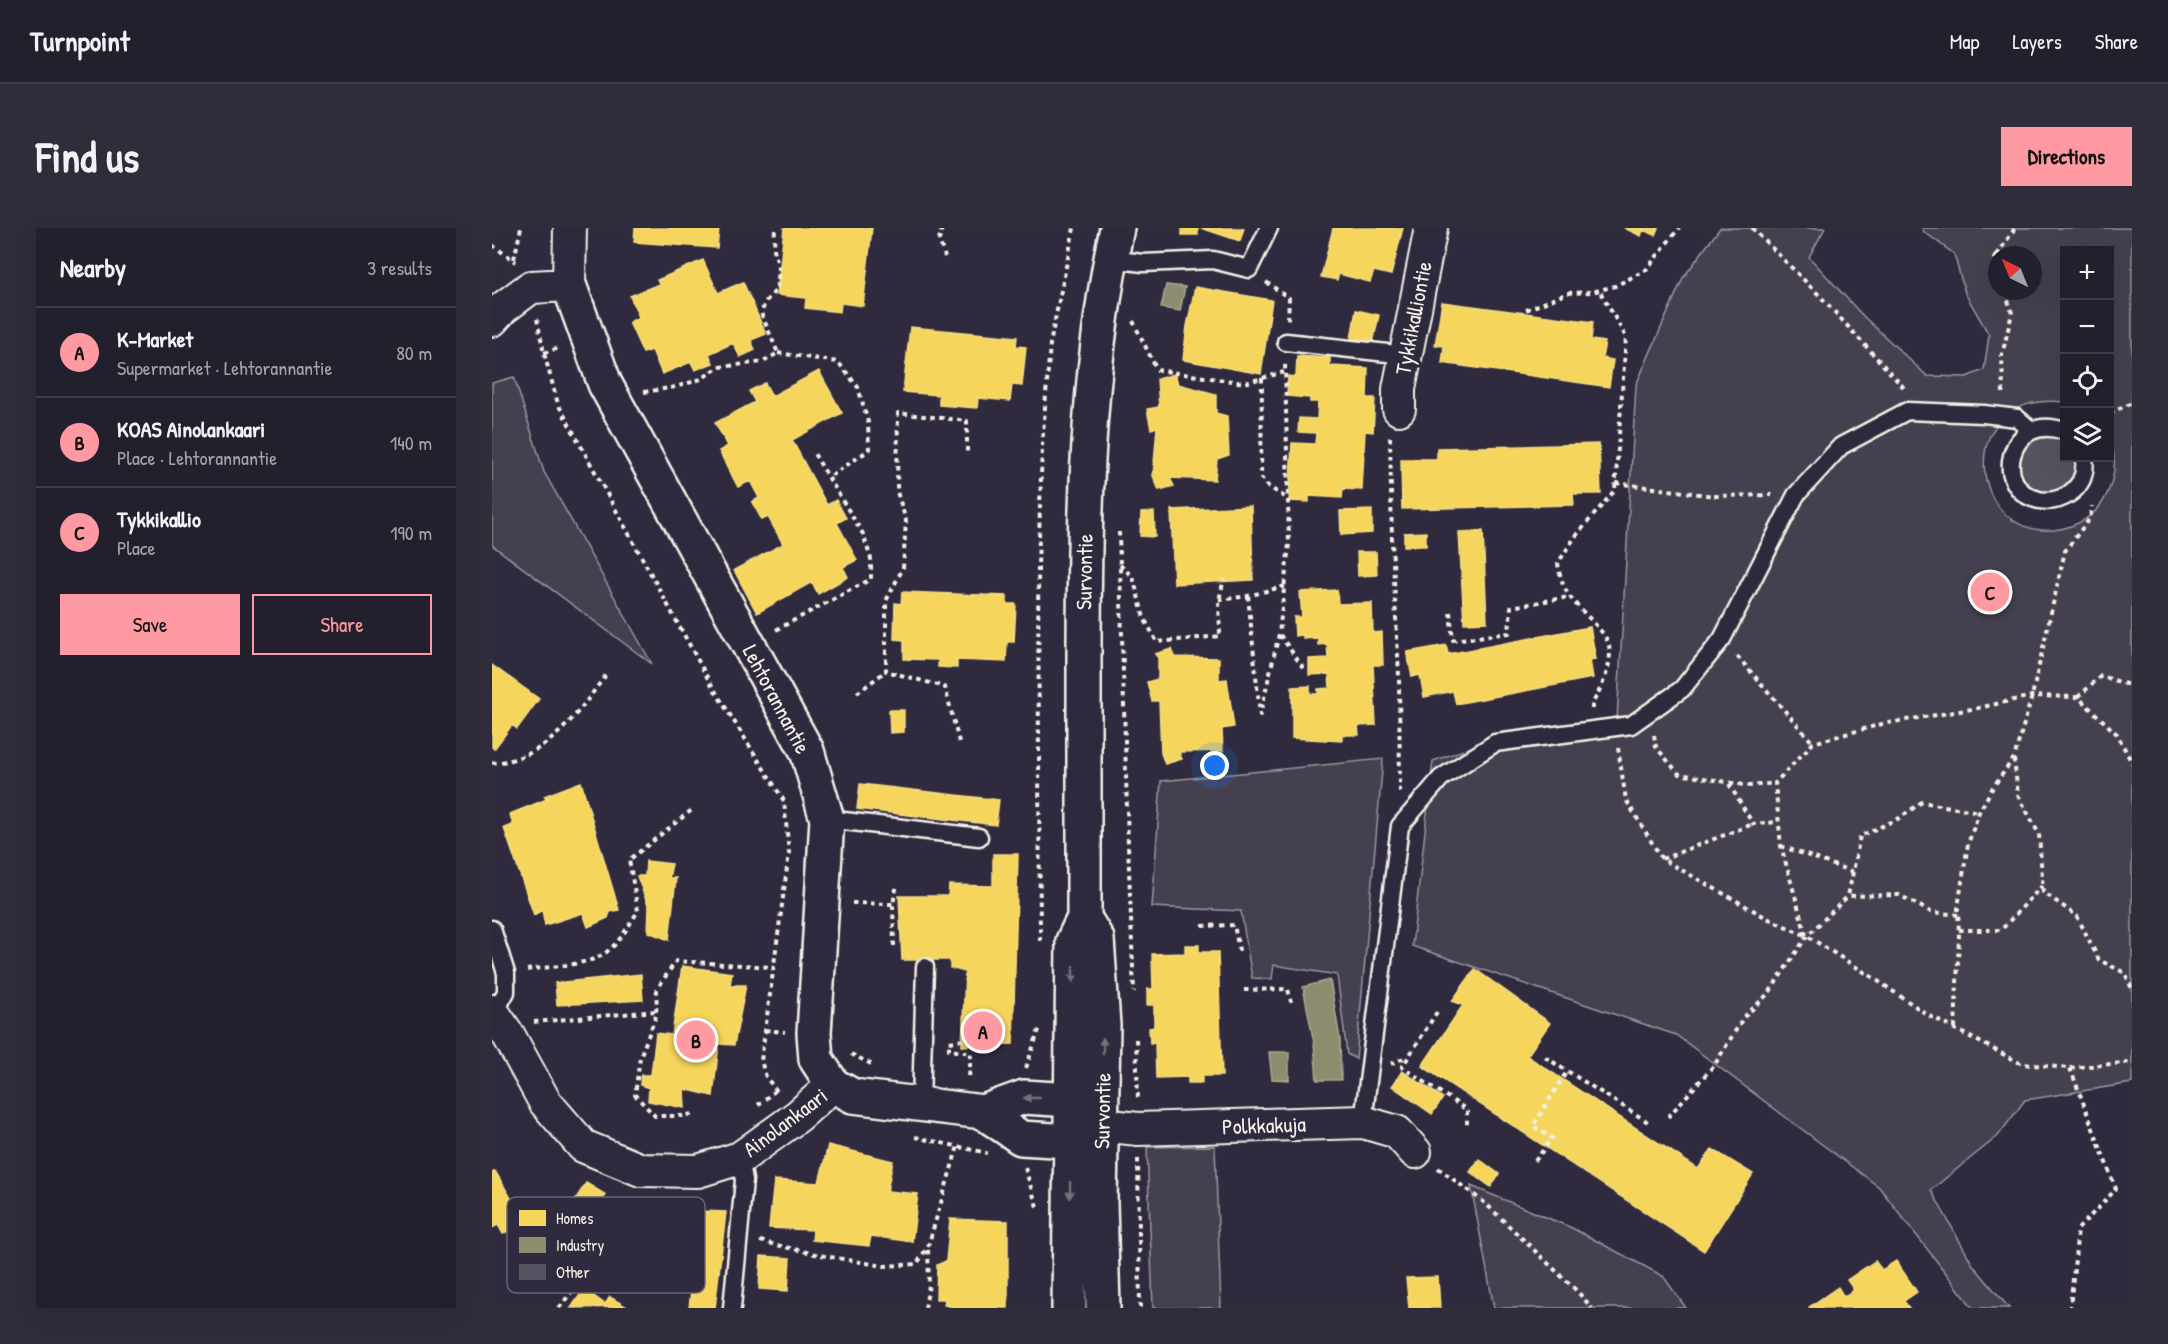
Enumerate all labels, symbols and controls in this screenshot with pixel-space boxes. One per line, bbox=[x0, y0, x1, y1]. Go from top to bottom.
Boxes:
text: Turnpoint bbox=[30, 22, 130, 60]
text: Map bbox=[1950, 27, 1979, 56]
text: Layers bbox=[2012, 27, 2062, 56]
text: Share bbox=[2095, 27, 2138, 56]
button: Directions bbox=[2001, 127, 2132, 186]
text: Find us bbox=[36, 128, 139, 185]
north arrow bbox=[1988, 246, 2042, 300]
map controls bbox=[2060, 246, 2114, 462]
button: + bbox=[2060, 246, 2114, 300]
text: Nearby bbox=[60, 250, 126, 285]
text: 3 results bbox=[367, 254, 432, 281]
street label: Tykkikalliontie bbox=[1387, 258, 1439, 377]
button: − bbox=[2060, 300, 2114, 354]
text: K-Market bbox=[117, 324, 193, 354]
text: A bbox=[75, 339, 84, 366]
text: 80 m bbox=[396, 339, 432, 366]
text: Supermarket · Lehtorannantie bbox=[117, 354, 332, 381]
button: locate bbox=[2060, 354, 2114, 408]
button: layers bbox=[2060, 408, 2114, 462]
text: KOAS Ainolankaari bbox=[117, 414, 265, 444]
text: B bbox=[74, 429, 85, 456]
text: 140 m bbox=[390, 429, 432, 456]
text: Place · Lehtorannantie bbox=[117, 444, 277, 471]
text: Tykkikallio bbox=[117, 504, 201, 534]
text: C bbox=[74, 519, 85, 546]
text: 190 m bbox=[390, 519, 432, 546]
street label: Survontie bbox=[1068, 533, 1100, 610]
text: Place bbox=[117, 534, 156, 561]
pin: C bbox=[1970, 570, 2010, 614]
button: Save bbox=[60, 594, 240, 655]
button: Share bbox=[252, 594, 432, 655]
street label: Lehtorannantie bbox=[736, 639, 818, 759]
your location bbox=[1200, 751, 1229, 780]
one-way arrow bbox=[1068, 965, 1078, 984]
pin: A bbox=[964, 1008, 1002, 1054]
pin: B bbox=[676, 1018, 716, 1062]
one-way arrow bbox=[1098, 1036, 1108, 1055]
street label: Survontie bbox=[1086, 1072, 1118, 1149]
street label: Ainolankaari bbox=[737, 1080, 833, 1164]
one-way arrow bbox=[1023, 1093, 1042, 1103]
street label: Polkkakuja bbox=[1222, 1109, 1307, 1141]
one-way arrow bbox=[1065, 1181, 1075, 1200]
legend bbox=[507, 1197, 705, 1293]
text: Homes bbox=[556, 1207, 593, 1229]
text: Industry bbox=[556, 1234, 604, 1256]
text: Other bbox=[556, 1261, 590, 1283]

